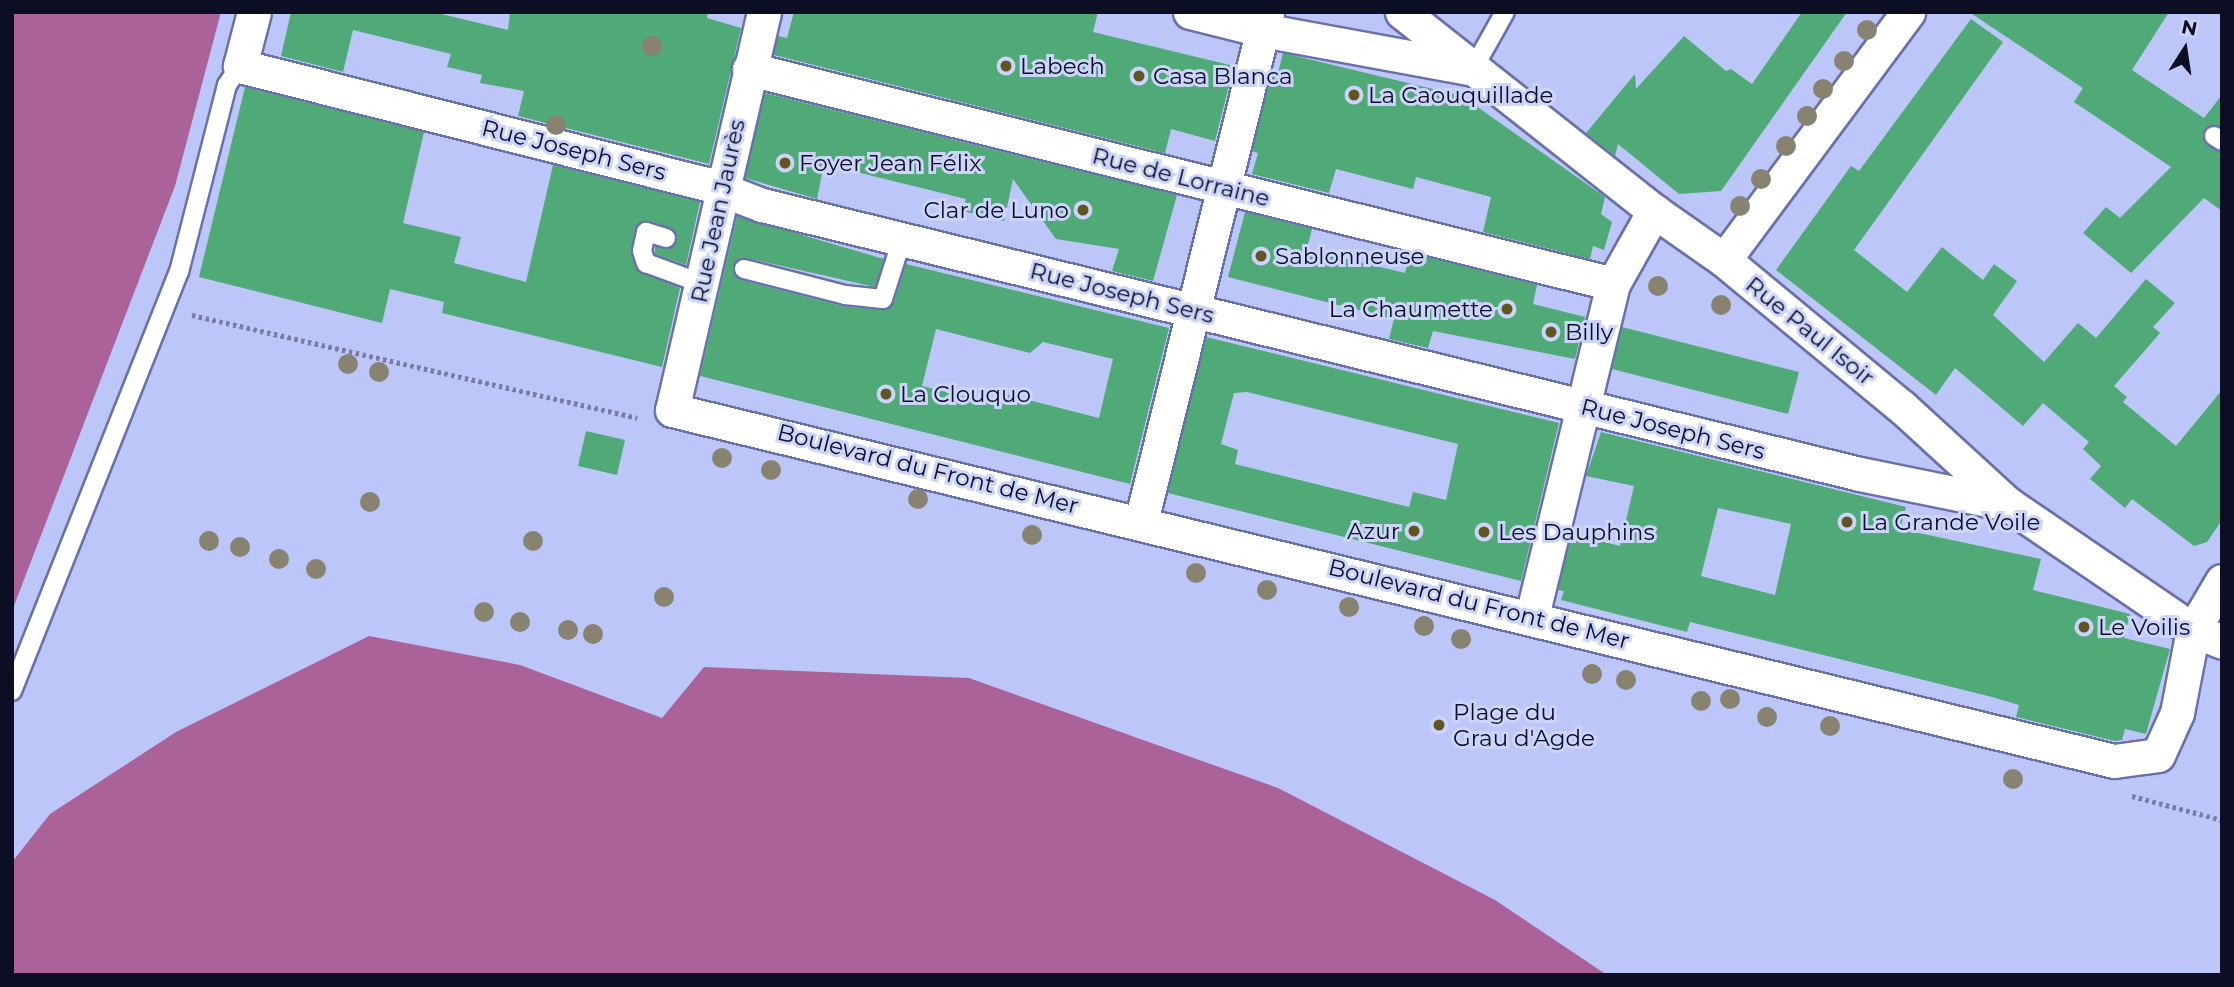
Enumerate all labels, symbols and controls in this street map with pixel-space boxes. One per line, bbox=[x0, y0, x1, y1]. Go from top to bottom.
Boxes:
north arrow bbox=[2150, 14, 2220, 84]
text: N bbox=[2180, 15, 2199, 41]
place label: Labech bbox=[1020, 52, 1105, 80]
marker: Labech bbox=[998, 58, 1014, 74]
place label: Casa Blanca bbox=[1153, 62, 1293, 90]
marker: Casa Blanca bbox=[1131, 68, 1147, 84]
place label: La Caouquillade bbox=[1368, 81, 1553, 109]
marker: La Caouquillade bbox=[1346, 87, 1362, 103]
street label: Rue Joseph Sers bbox=[479, 114, 669, 186]
street label: Rue Jean Jaurès bbox=[685, 117, 751, 305]
street label: Rue de Lorraine bbox=[1089, 142, 1273, 212]
place label: Foyer Jean Félix bbox=[799, 149, 981, 177]
marker: Foyer Jean Félix bbox=[777, 155, 793, 171]
place label: Clar de Luno bbox=[923, 196, 1069, 224]
marker: Clar de Luno bbox=[1075, 202, 1091, 218]
place label: Sablonneuse bbox=[1275, 242, 1424, 270]
marker: Sablonneuse bbox=[1253, 248, 1269, 264]
street label: Rue Joseph Sers bbox=[1027, 257, 1217, 329]
street label: Rue Paul Isoir bbox=[1740, 271, 1880, 391]
place label: La Chaumette bbox=[1329, 295, 1493, 323]
marker: La Chaumette bbox=[1499, 301, 1515, 317]
place label: Billy bbox=[1565, 318, 1613, 346]
marker: Billy bbox=[1543, 324, 1559, 340]
place label: La Clouquo bbox=[900, 380, 1031, 408]
marker: La Clouquo bbox=[878, 386, 894, 402]
street label: Rue Joseph Sers bbox=[1578, 393, 1768, 465]
street label: Boulevard du Front de Mer bbox=[775, 418, 1081, 520]
place label: La Grande Voile bbox=[1861, 508, 2040, 536]
marker: La Grande Voile bbox=[1839, 514, 1855, 530]
place label: Azur bbox=[1347, 517, 1400, 545]
place label: Les Dauphins bbox=[1498, 518, 1655, 546]
marker: Azur bbox=[1406, 523, 1422, 539]
marker: Les Dauphins bbox=[1476, 524, 1492, 540]
street label: Boulevard du Front de Mer bbox=[1326, 553, 1632, 655]
place label: Le Voilis bbox=[2098, 613, 2190, 641]
marker: Le Voilis bbox=[2076, 619, 2092, 635]
place label: Plage du Grau d'Agde bbox=[1453, 698, 1595, 752]
marker: Plage du Grau d'Agde bbox=[1431, 717, 1447, 733]

